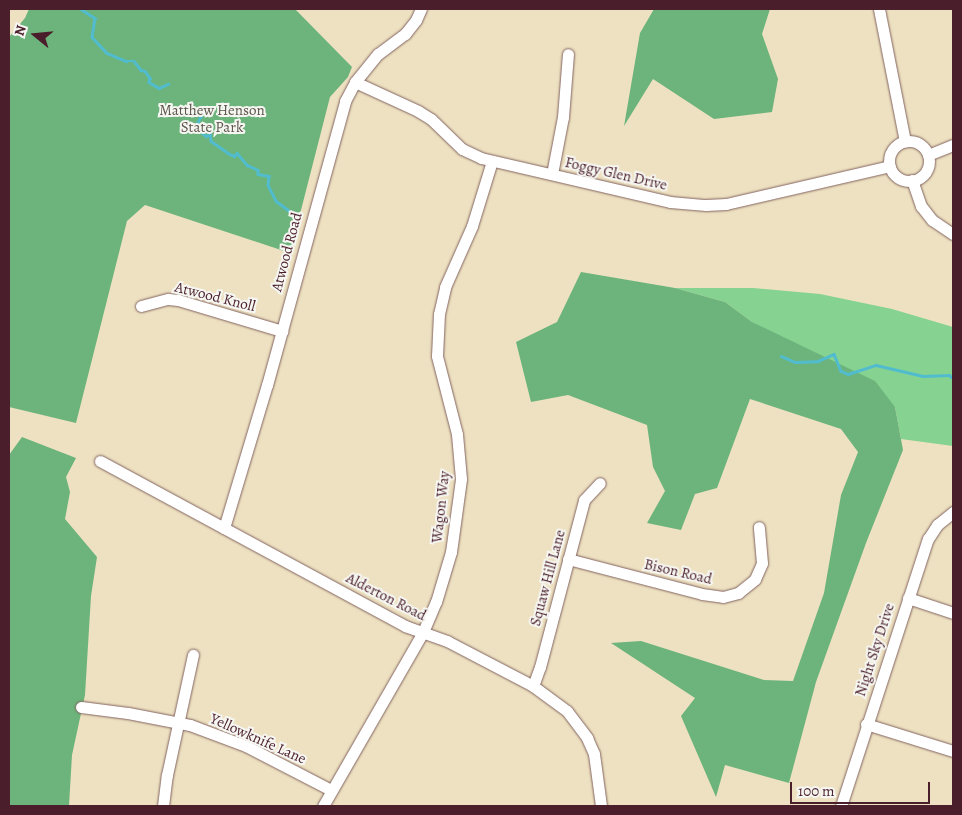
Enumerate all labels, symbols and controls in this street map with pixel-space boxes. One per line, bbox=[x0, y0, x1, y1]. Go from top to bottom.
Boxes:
north arrow bbox=[10, 10, 60, 60]
text: N bbox=[10, 23, 31, 38]
park label: Matthew Henson State Park bbox=[159, 101, 265, 136]
street label: Foggy Glen Drive bbox=[563, 154, 669, 194]
street label: Atwood Road bbox=[268, 210, 306, 294]
street label: Atwood Knoll bbox=[173, 278, 257, 316]
street label: Wagon Way bbox=[428, 470, 454, 544]
street label: Squaw Hill Lane bbox=[526, 528, 570, 628]
street label: Bison Road bbox=[642, 555, 714, 589]
street label: Alderton Road bbox=[343, 569, 429, 625]
street label: Night Sky Drive bbox=[851, 601, 899, 699]
street label: Yellowknife Lane bbox=[207, 710, 309, 768]
scale bar bbox=[792, 772, 932, 804]
text: 100 m bbox=[798, 781, 835, 801]

